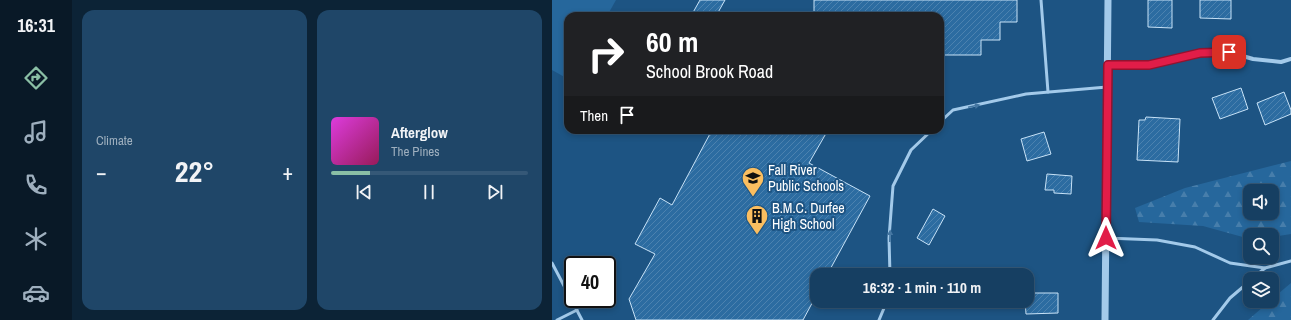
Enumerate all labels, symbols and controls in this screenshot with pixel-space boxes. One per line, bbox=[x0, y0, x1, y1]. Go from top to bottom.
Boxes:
text: 16:31 bbox=[17, 13, 55, 38]
text: 60 m bbox=[646, 23, 698, 61]
icon: right bbox=[580, 28, 632, 80]
pin bbox=[1212, 35, 1246, 69]
icon: arrive bbox=[1218, 41, 1240, 63]
text: School Brook Road bbox=[646, 59, 773, 84]
icon: directions bbox=[22, 64, 50, 92]
one-way arrow bbox=[968, 102, 980, 108]
icon: arrive bbox=[616, 104, 638, 126]
text: Then bbox=[580, 105, 608, 126]
icon: music bbox=[22, 118, 50, 146]
text: Afterglow bbox=[391, 122, 448, 143]
text: Climate bbox=[96, 132, 133, 149]
text: The Pines bbox=[391, 143, 440, 160]
text: 22° bbox=[175, 151, 214, 191]
text: − bbox=[96, 157, 107, 187]
text: + bbox=[282, 157, 293, 187]
place label: Fall River Public Schools bbox=[768, 161, 844, 195]
school or university icon: Fall River Public Schools bbox=[740, 165, 766, 198]
icon: phone bbox=[22, 171, 50, 199]
icon: previous bbox=[353, 181, 375, 203]
icon: pause bbox=[418, 181, 440, 203]
icon: next bbox=[484, 181, 506, 203]
map controls bbox=[1243, 184, 1279, 308]
button: sound bbox=[1243, 184, 1279, 220]
place label: B.M.C. Durfee High School bbox=[772, 199, 845, 233]
building icon: B.M.C. Durfee High School bbox=[744, 203, 770, 236]
position arrow bbox=[1085, 217, 1127, 259]
icon: climate bbox=[22, 225, 50, 253]
button: search bbox=[1243, 228, 1279, 264]
one-way arrow bbox=[886, 230, 893, 242]
speed limit sign: 40 bbox=[564, 256, 616, 308]
button: layers bbox=[1243, 272, 1279, 308]
text: 16:32 · 1 min · 110 m bbox=[863, 277, 981, 298]
icon: car bbox=[22, 279, 50, 307]

